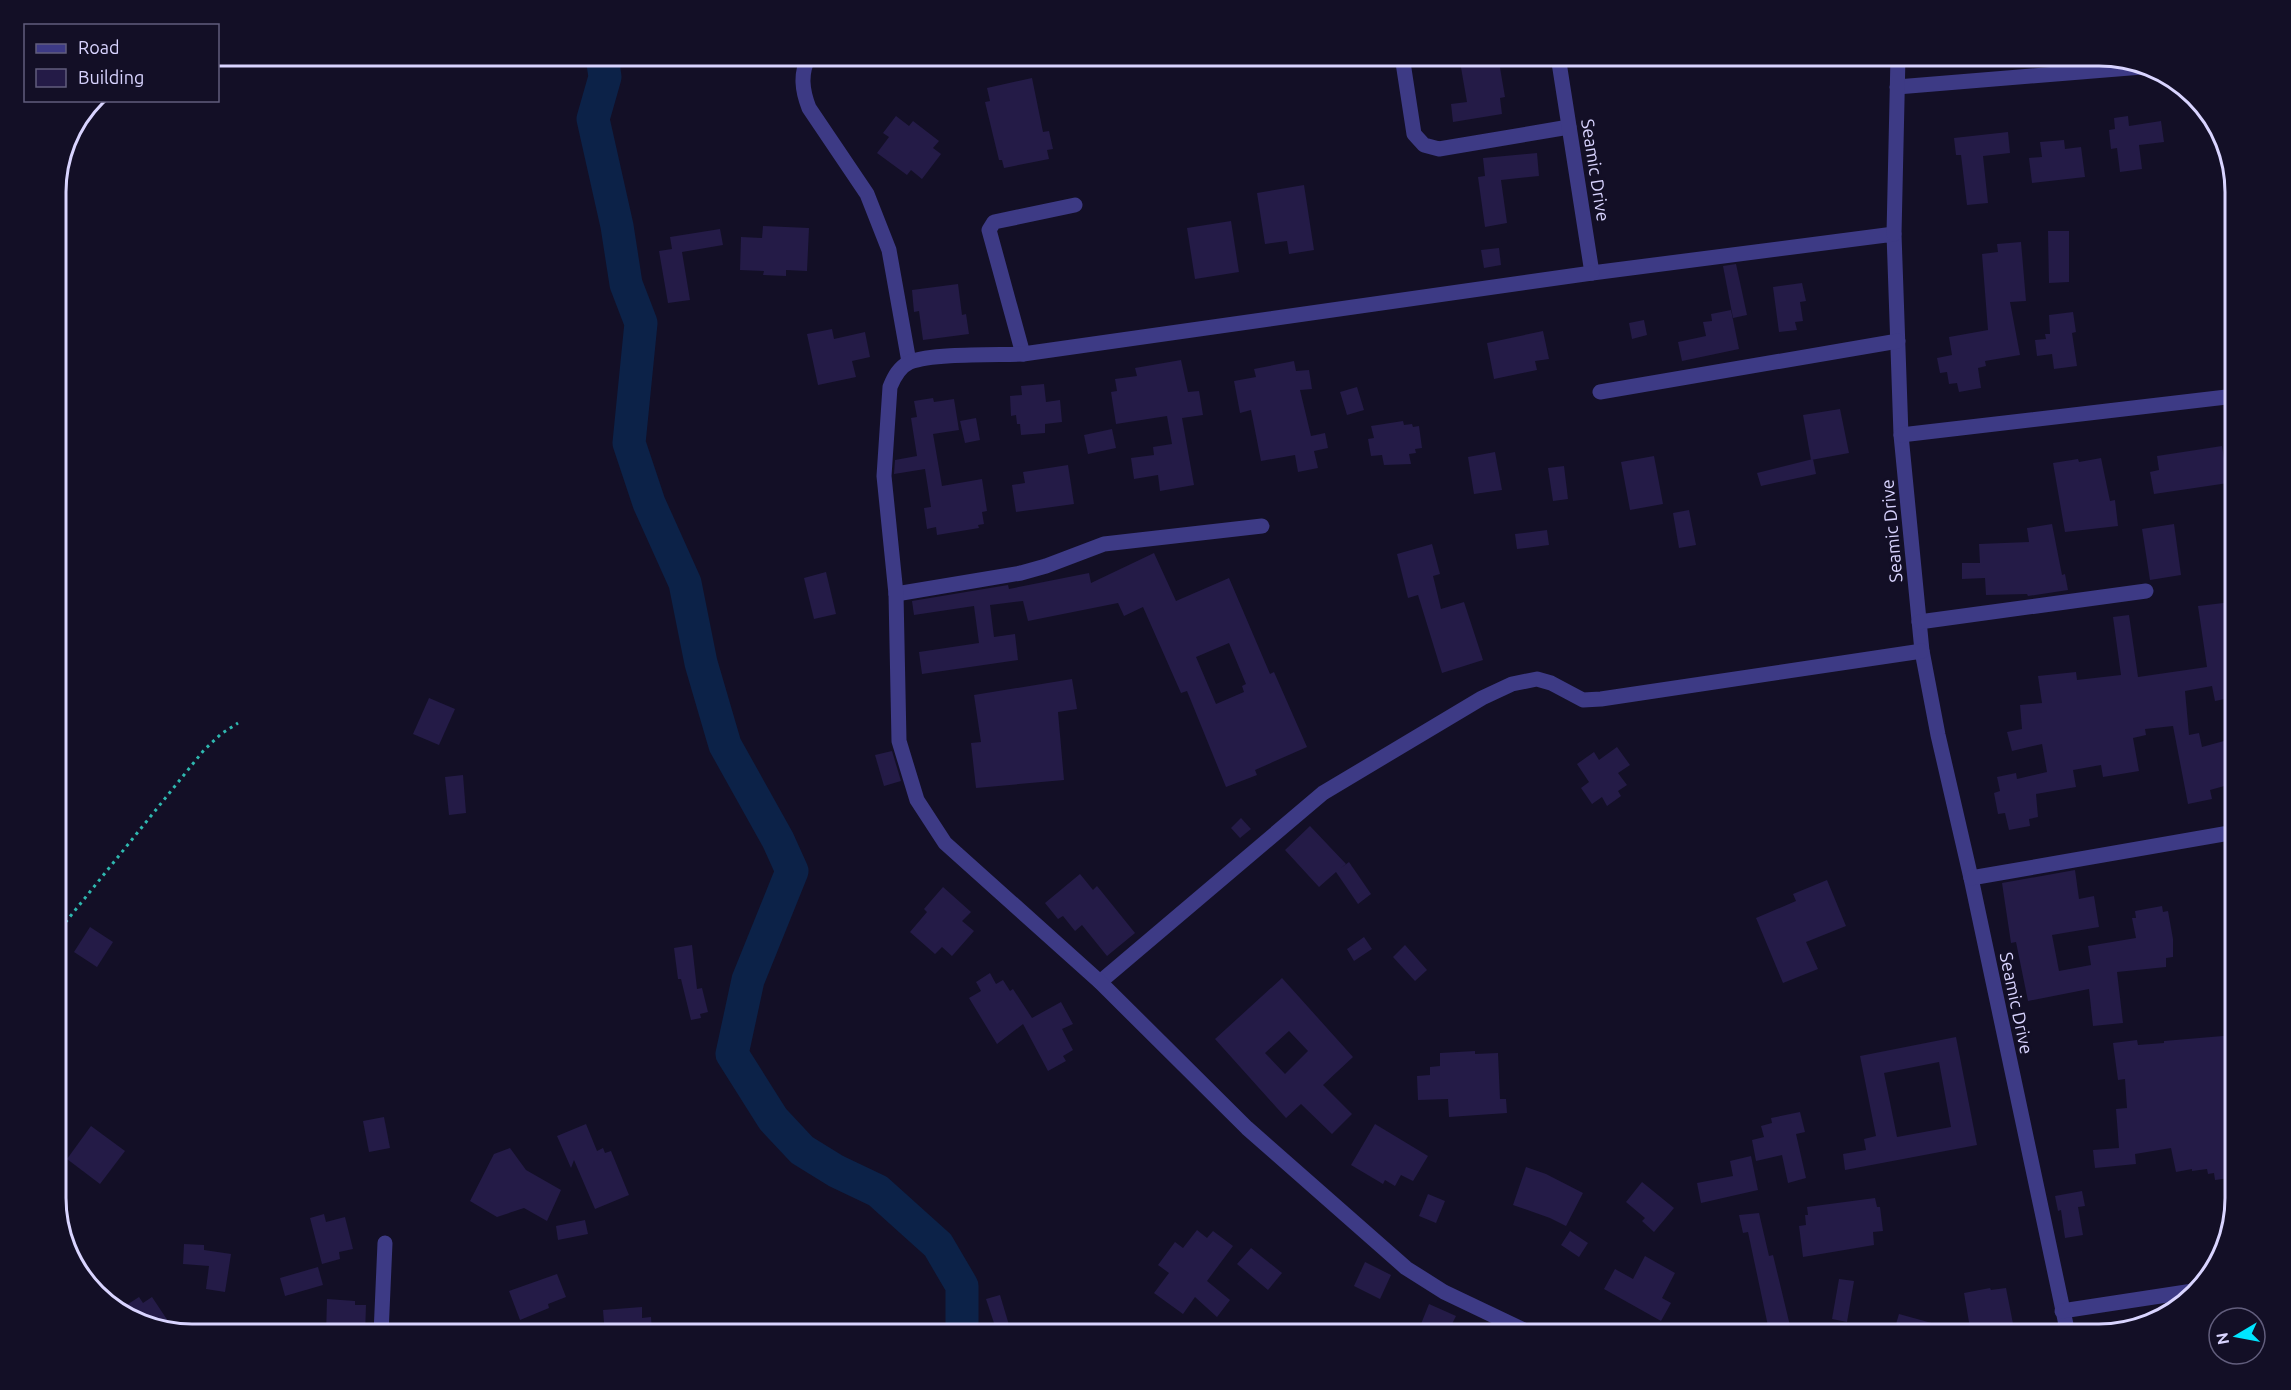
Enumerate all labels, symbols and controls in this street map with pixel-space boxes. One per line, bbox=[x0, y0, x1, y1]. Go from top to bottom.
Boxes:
legend bbox=[24, 24, 219, 102]
text: Road bbox=[78, 37, 120, 57]
text: Building bbox=[78, 67, 144, 87]
street label: Seamic Drive bbox=[1578, 117, 1614, 223]
street label: Seamic Drive bbox=[1877, 479, 1905, 583]
street label: Seamic Drive bbox=[1996, 950, 2038, 1056]
north arrow bbox=[2207, 1306, 2267, 1366]
text: N bbox=[2212, 1331, 2232, 1346]

